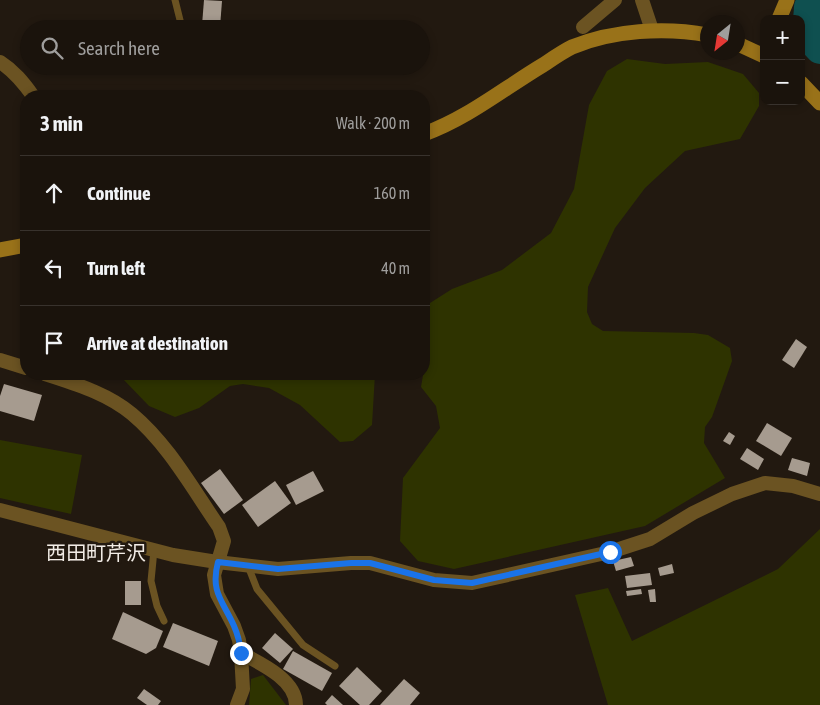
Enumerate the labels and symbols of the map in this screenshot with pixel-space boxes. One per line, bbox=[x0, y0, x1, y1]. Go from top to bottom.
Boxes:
north arrow bbox=[700, 15, 745, 60]
district label: 西田町芹沢 bbox=[46, 541, 146, 564]
route start bbox=[599, 541, 622, 564]
route end bbox=[230, 642, 253, 665]

